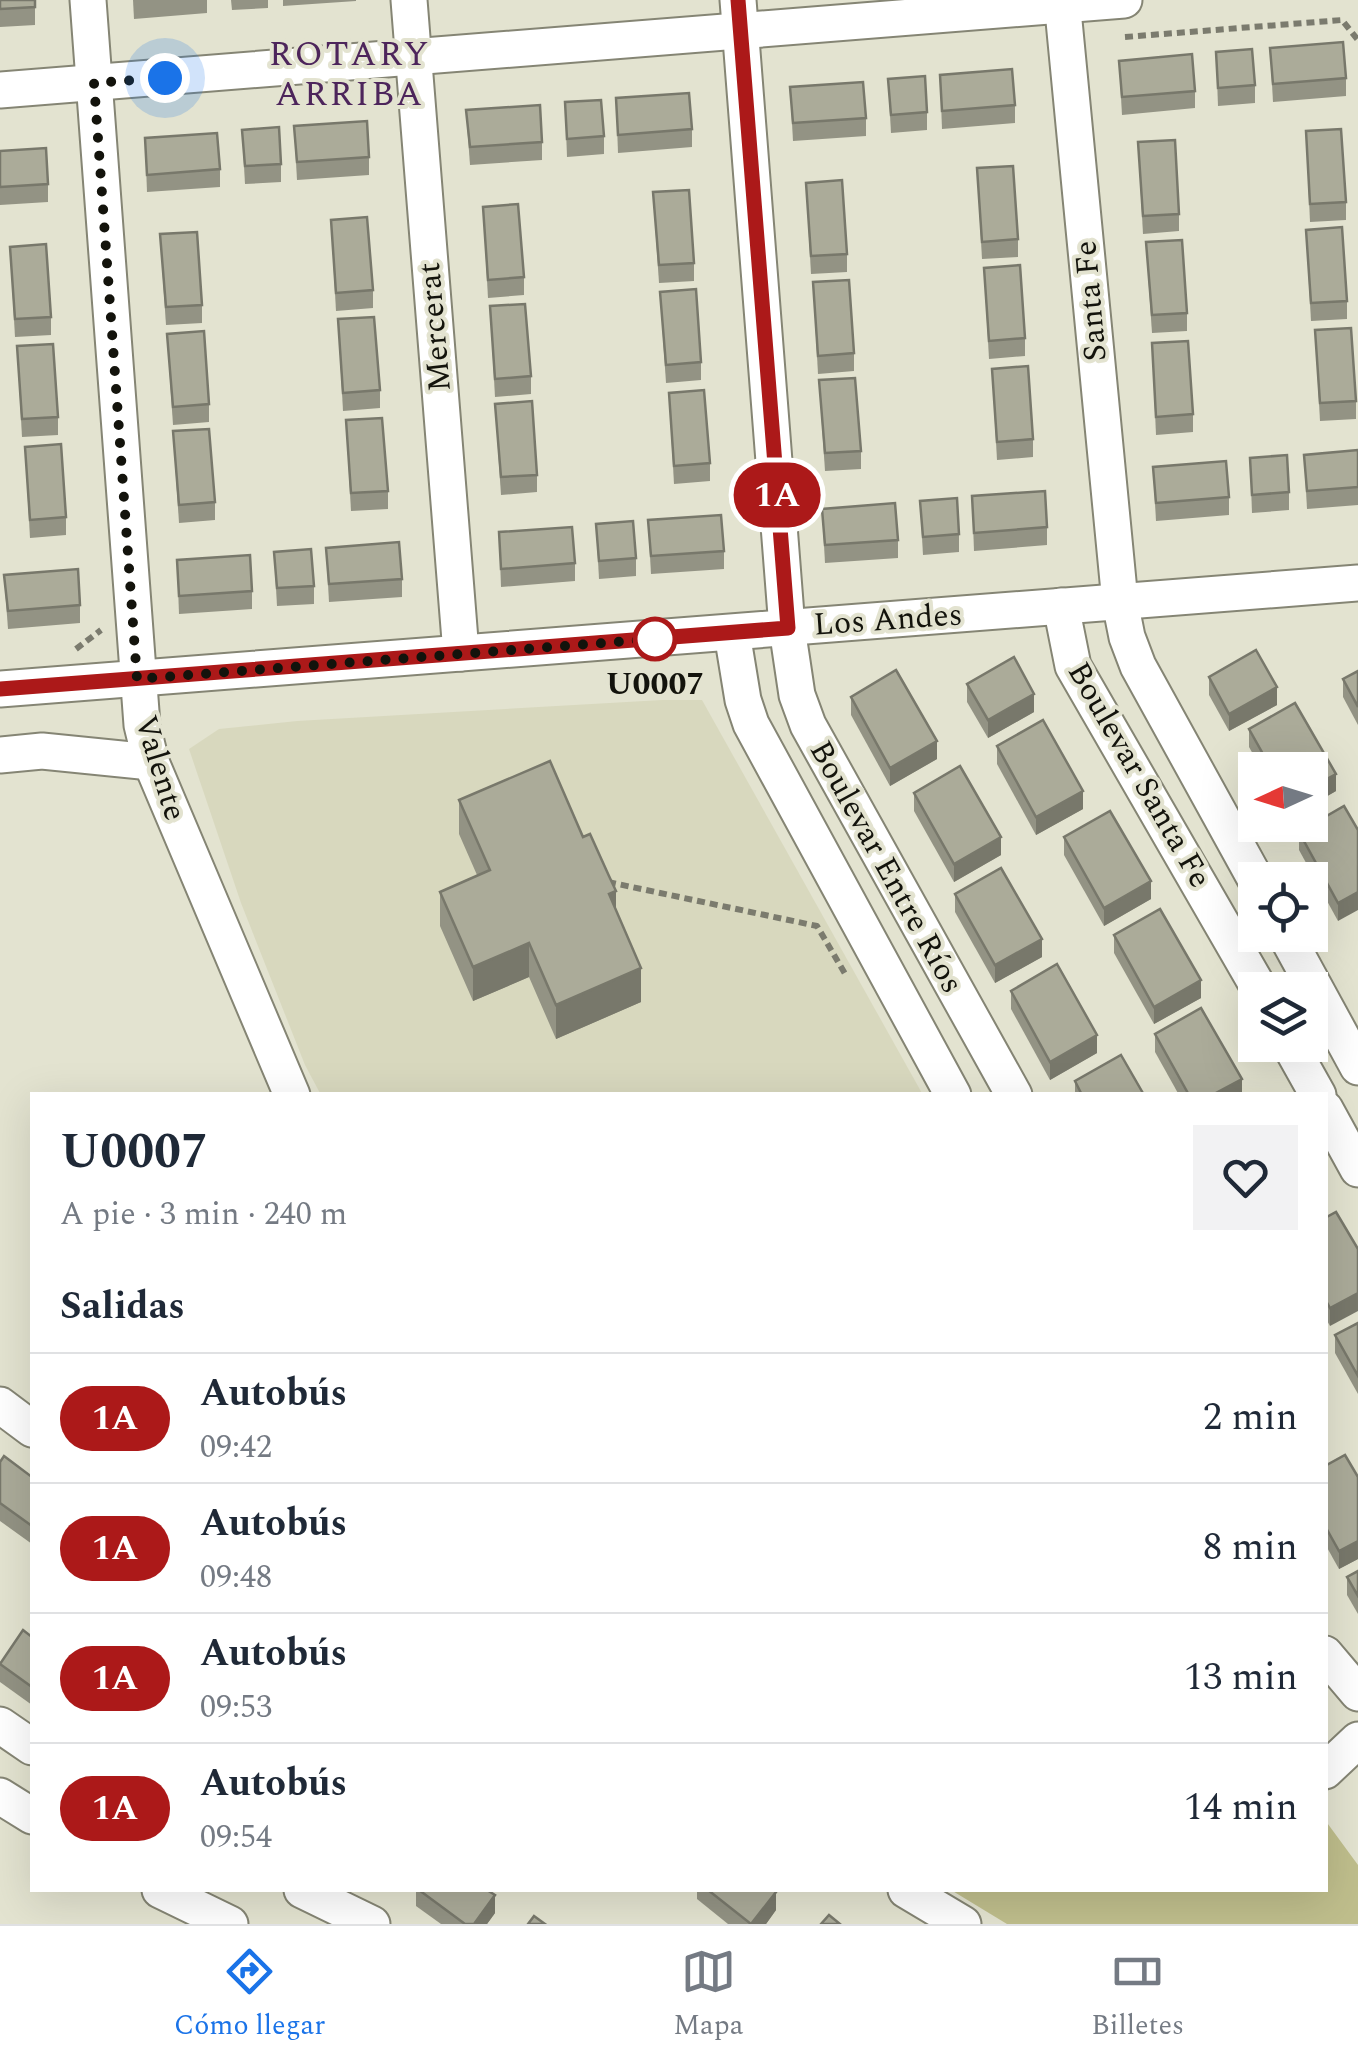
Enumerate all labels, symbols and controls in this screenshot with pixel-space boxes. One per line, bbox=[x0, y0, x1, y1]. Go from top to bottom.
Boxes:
district label: ROTARY ARRIBA bbox=[269, 28, 431, 121]
your location bbox=[140, 53, 190, 103]
street label: Santa Fe bbox=[1061, 239, 1121, 363]
street label: Mercerat bbox=[405, 260, 465, 394]
line badge: 1A bbox=[732, 462, 822, 528]
text: 1A bbox=[754, 469, 800, 522]
street label: Los Andes bbox=[812, 590, 964, 650]
marker: U0007 bbox=[634, 618, 676, 660]
street label: Boulevar Santa Fe bbox=[1054, 653, 1224, 897]
place label: U0007 bbox=[606, 660, 704, 709]
street label: Valente bbox=[121, 709, 199, 827]
street label: Boulevar Entre Ríos bbox=[796, 731, 976, 1003]
north arrow bbox=[1238, 752, 1328, 842]
map controls bbox=[1238, 752, 1328, 1062]
button: locate bbox=[1238, 862, 1328, 952]
button: layers bbox=[1238, 972, 1328, 1062]
text: U0007 bbox=[60, 1116, 208, 1189]
button: heart bbox=[1193, 1125, 1298, 1230]
text: A pie · 3 min · 240 m bbox=[60, 1190, 347, 1239]
text: Salidas bbox=[60, 1278, 185, 1336]
text: Autobús bbox=[200, 1365, 347, 1423]
text: 2 min bbox=[1203, 1389, 1298, 1447]
text: 1A bbox=[92, 1392, 138, 1445]
text: 09:42 bbox=[200, 1423, 272, 1472]
text: Autobús bbox=[200, 1495, 347, 1553]
text: 8 min bbox=[1203, 1519, 1298, 1577]
text: 1A bbox=[92, 1522, 138, 1575]
text: 09:48 bbox=[200, 1553, 272, 1602]
text: Autobús bbox=[200, 1625, 347, 1683]
text: 13 min bbox=[1184, 1649, 1298, 1707]
text: 1A bbox=[92, 1652, 138, 1705]
text: 09:53 bbox=[200, 1683, 272, 1732]
text: Autobús bbox=[200, 1755, 347, 1813]
text: 14 min bbox=[1184, 1779, 1298, 1837]
text: 1A bbox=[92, 1782, 138, 1835]
text: 09:54 bbox=[200, 1813, 272, 1862]
tab: Cómo llegar bbox=[174, 1944, 325, 2047]
tab: Mapa bbox=[673, 1944, 743, 2047]
tab: Billetes bbox=[1091, 1944, 1184, 2047]

